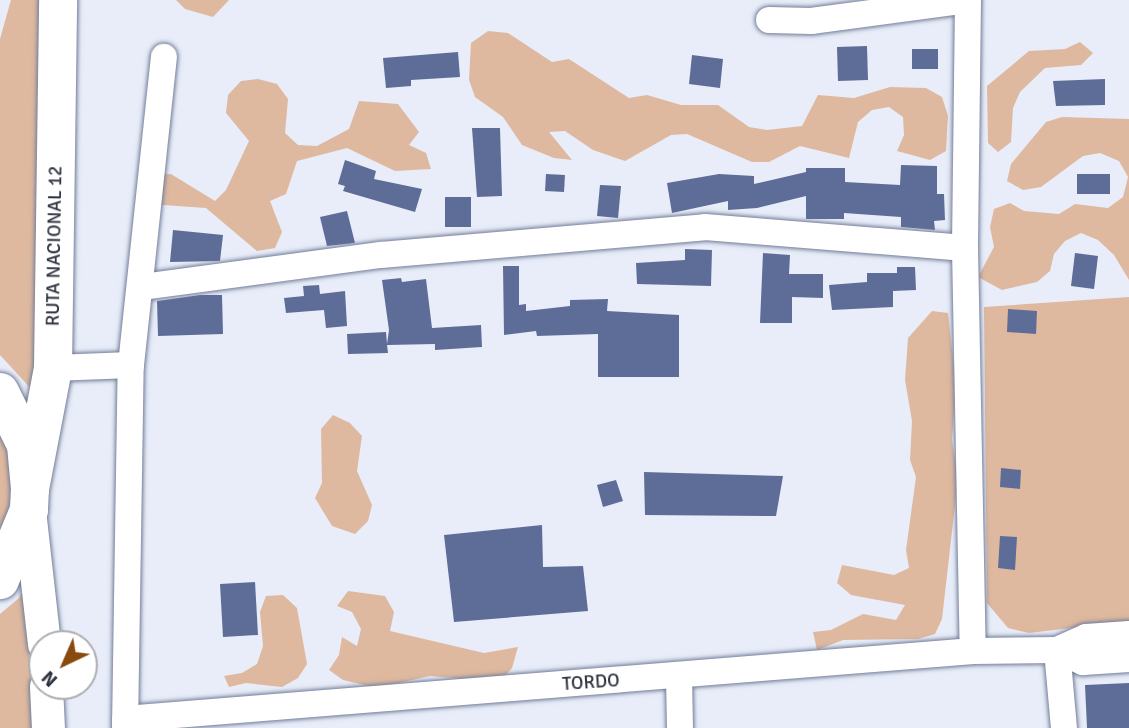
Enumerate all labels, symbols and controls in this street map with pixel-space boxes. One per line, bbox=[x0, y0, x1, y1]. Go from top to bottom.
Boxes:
street label: RUTA NACIONAL 12 bbox=[42, 166, 68, 326]
north arrow bbox=[28, 630, 98, 700]
text: N bbox=[37, 665, 63, 692]
street label: TORDO bbox=[562, 670, 620, 696]

